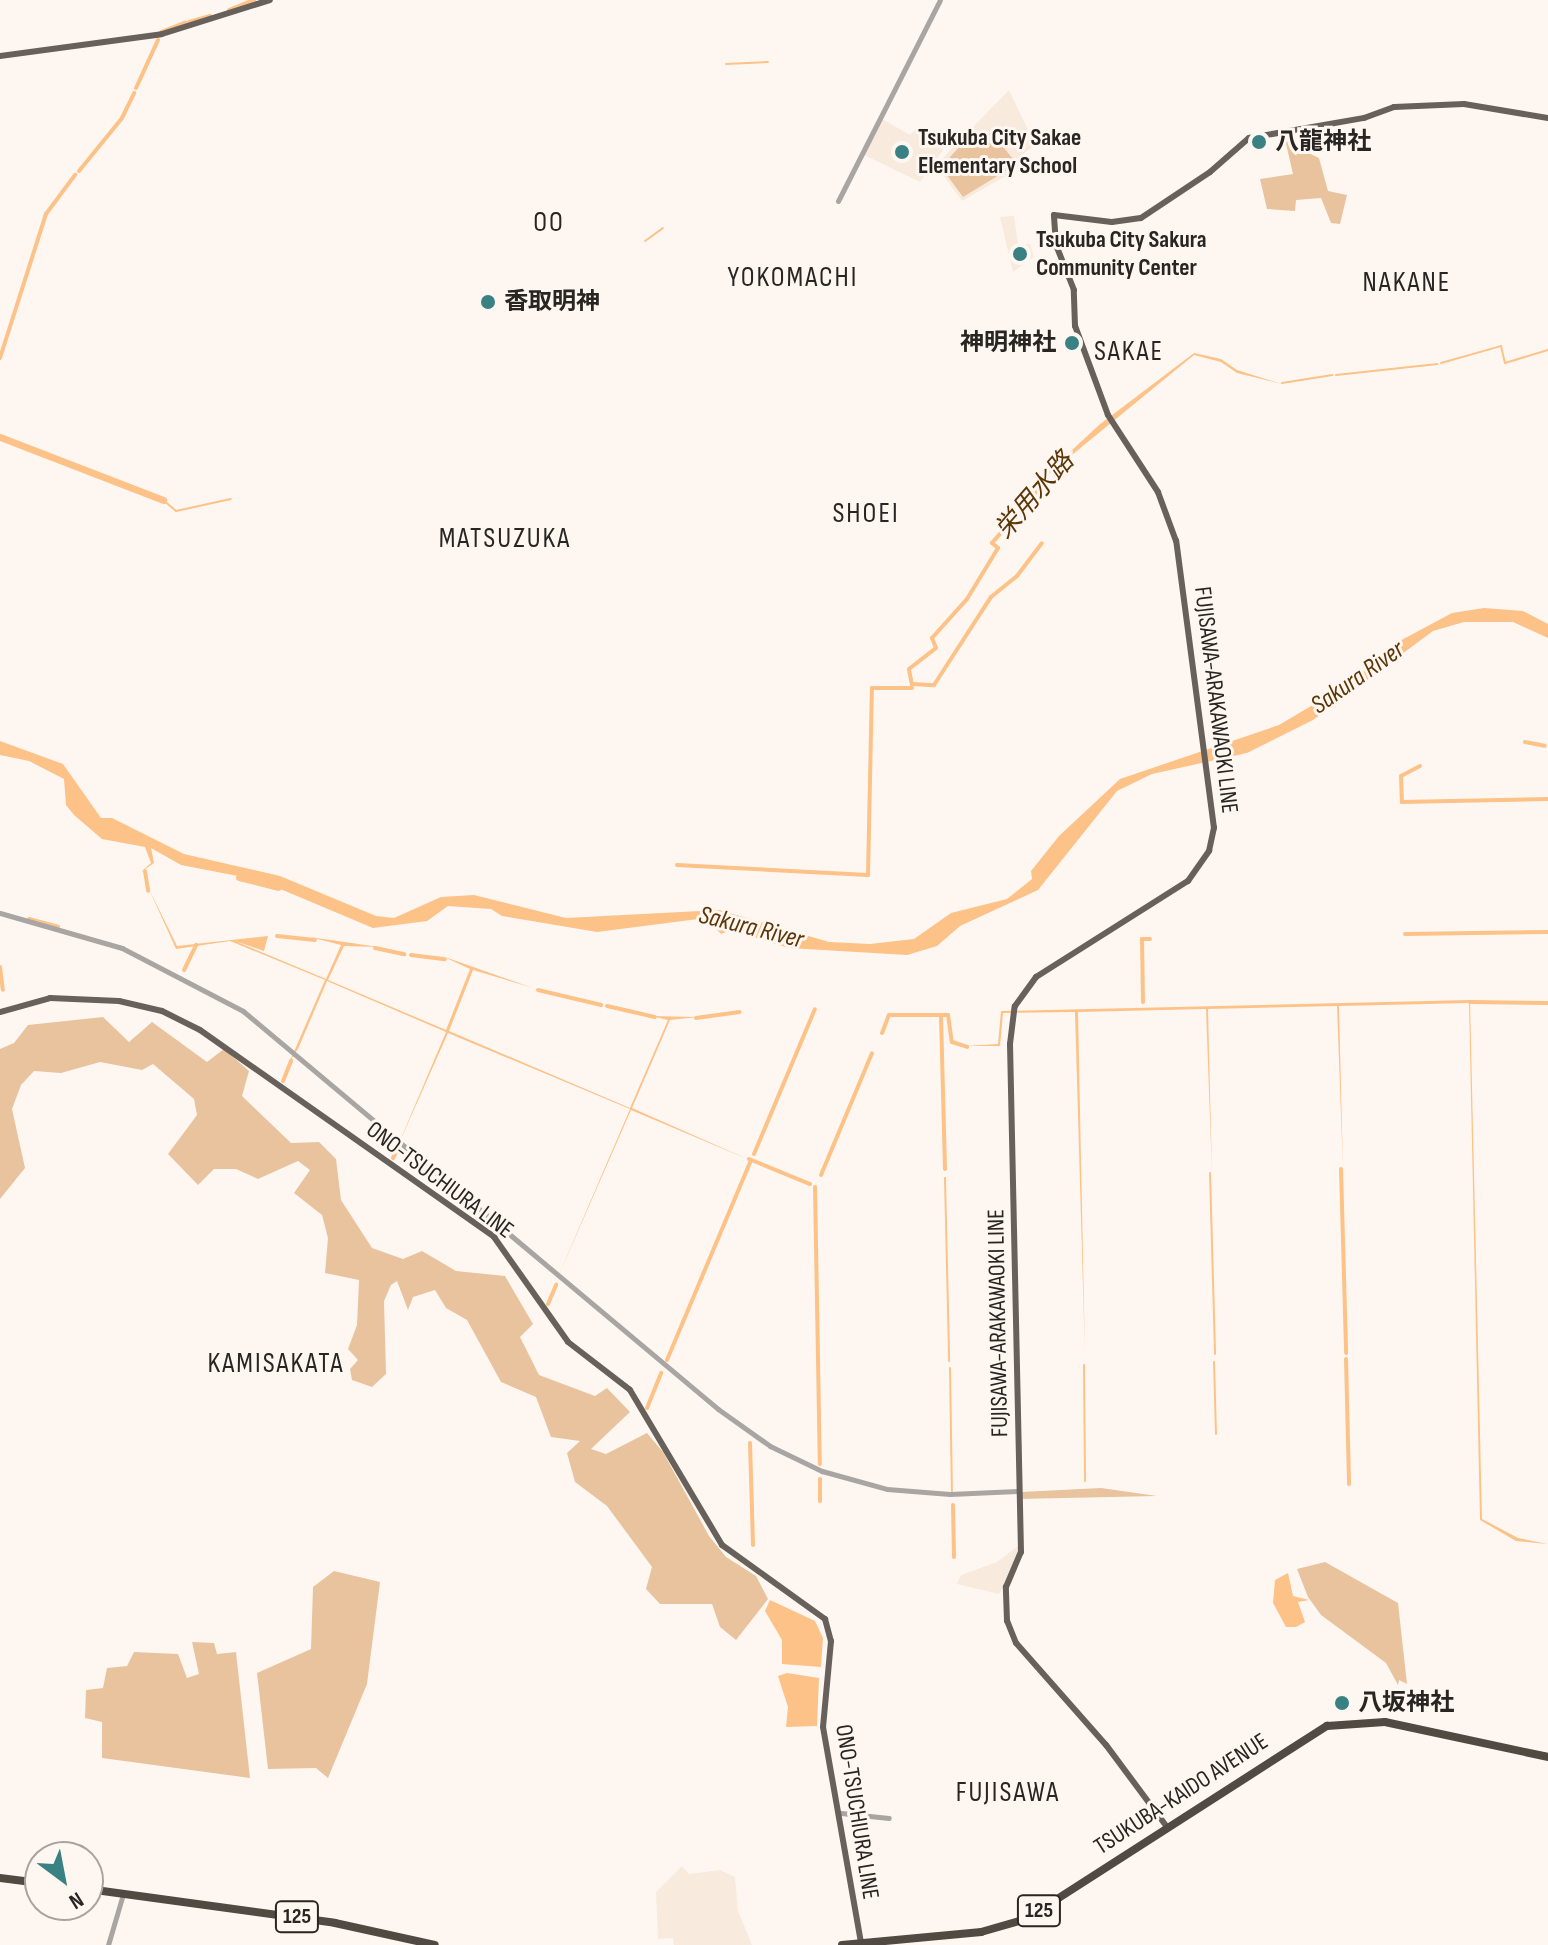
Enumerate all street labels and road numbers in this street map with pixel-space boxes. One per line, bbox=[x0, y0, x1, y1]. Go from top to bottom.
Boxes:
street label: FUJISAWA-ARAKAWAOKI LINE bbox=[1188, 585, 1244, 815]
street label: ONO-TSUCHIURA LINE bbox=[361, 1115, 519, 1245]
street label: FUJISAWA-ARAKAWAOKI LINE bbox=[982, 1209, 1014, 1437]
street label: ONO-TSUCHIURA LINE bbox=[829, 1722, 885, 1902]
street label: TSUKUBA-KAIDO AVENUE bbox=[1089, 1727, 1273, 1861]
road number: 125 bbox=[1015, 1893, 1063, 1929]
road number: 125 bbox=[273, 1899, 321, 1935]

